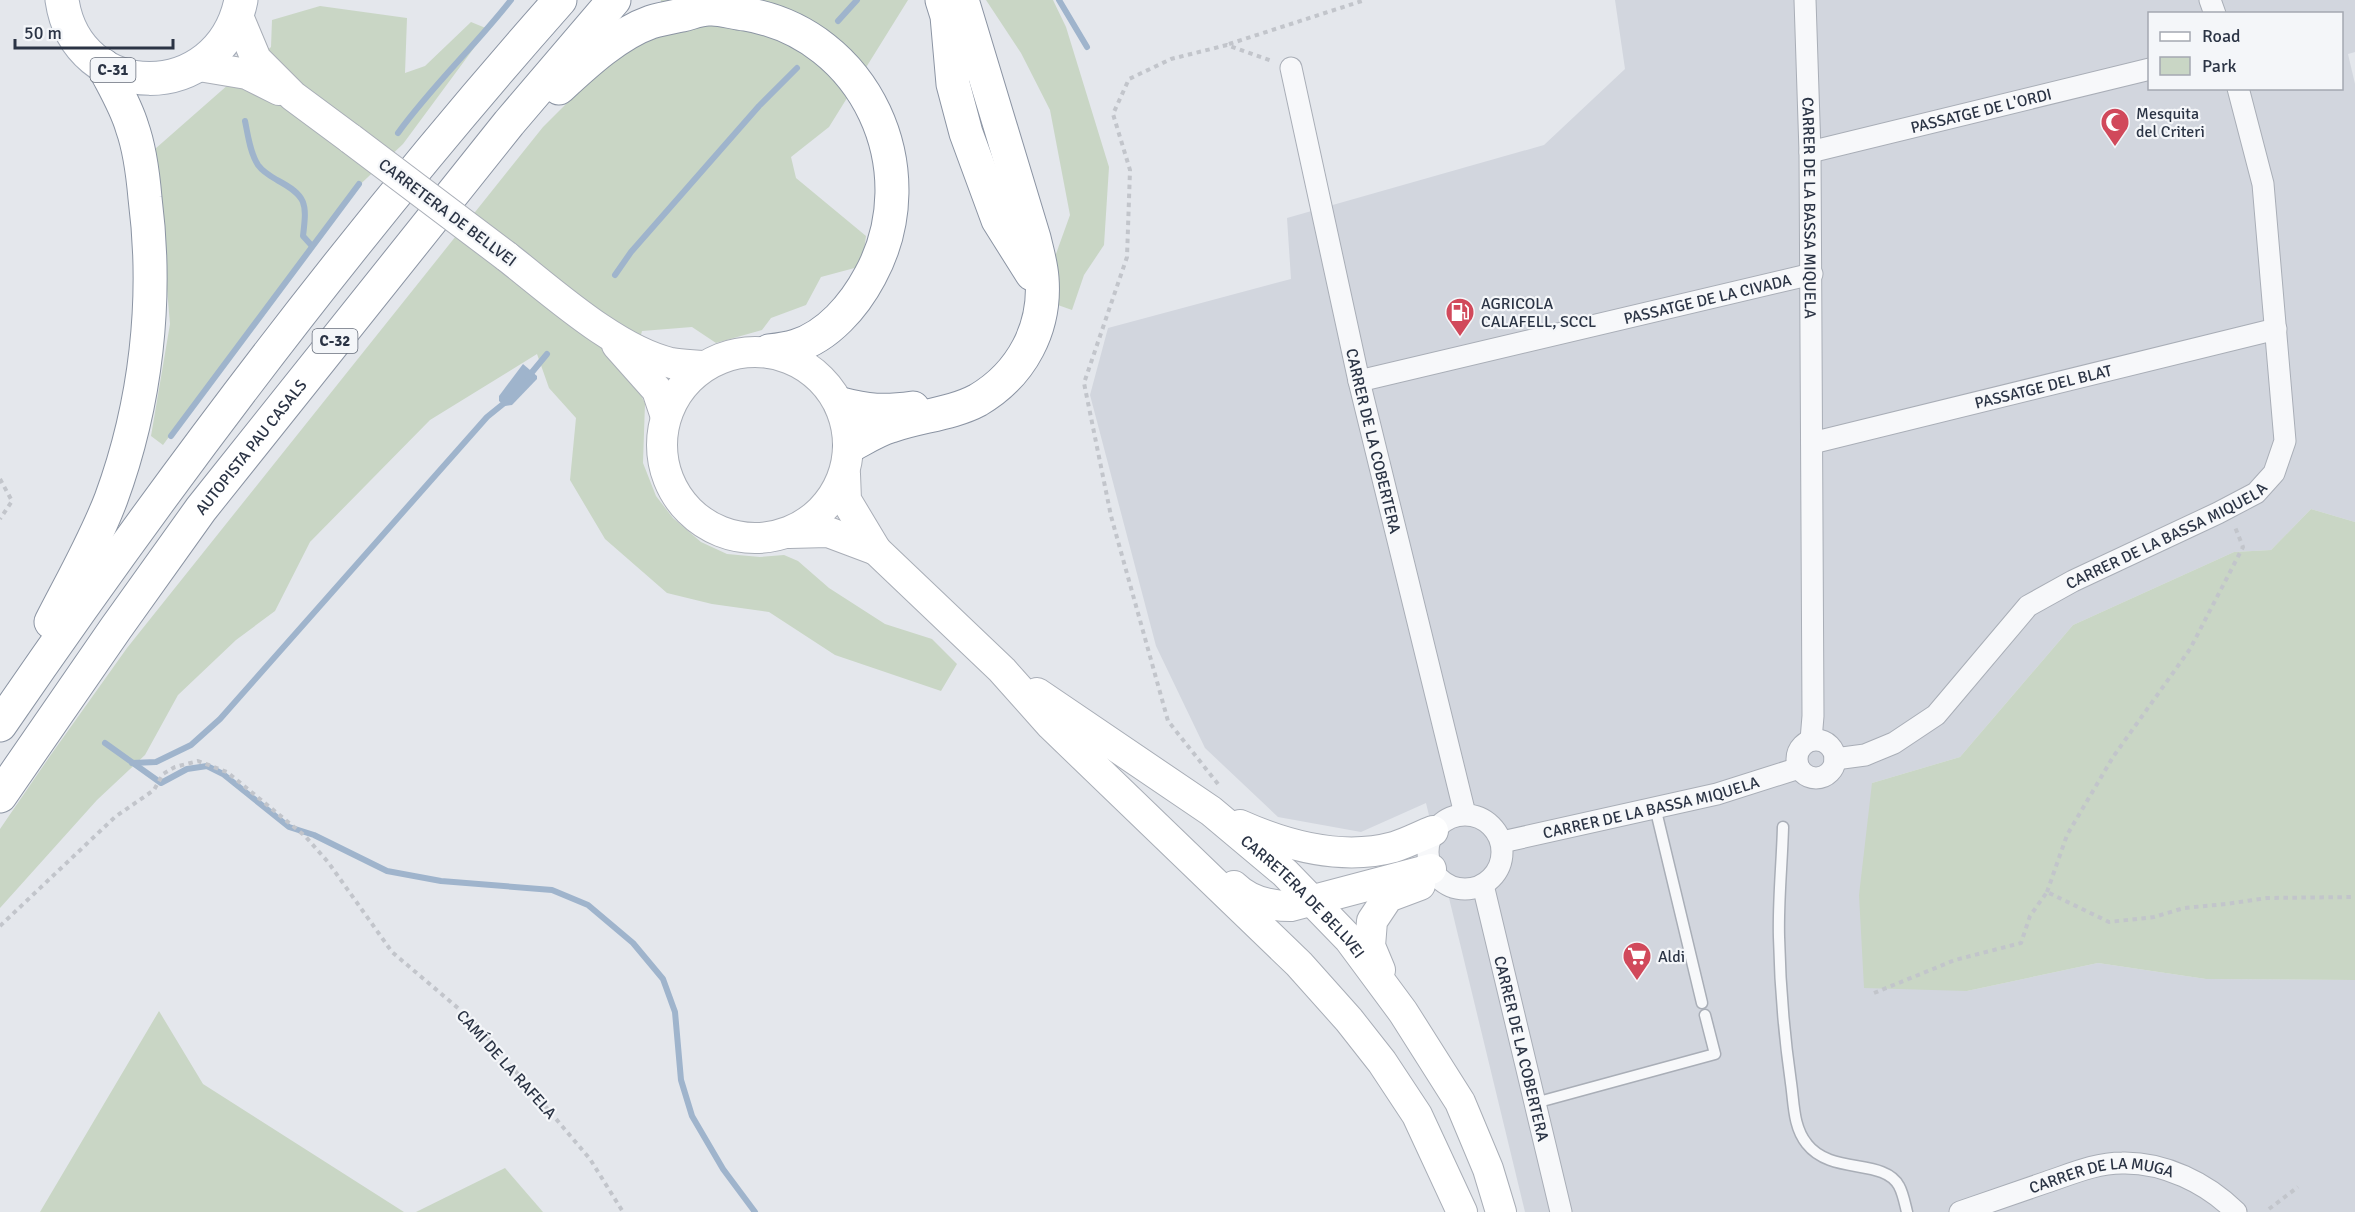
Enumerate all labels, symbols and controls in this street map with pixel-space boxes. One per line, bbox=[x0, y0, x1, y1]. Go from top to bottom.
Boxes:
scale bar bbox=[15, 12, 172, 50]
legend bbox=[2148, 12, 2343, 90]
text: 50 m bbox=[24, 22, 62, 44]
text: Road bbox=[2202, 25, 2241, 47]
text: Park bbox=[2202, 55, 2237, 77]
road number: C-31 bbox=[90, 58, 136, 82]
street label: PASSATGE DE L'ORDI bbox=[1909, 84, 2054, 138]
street label: CARRER DE LA BASSA MIQUELA bbox=[1797, 97, 1820, 319]
place label: Mesquita del Criteri bbox=[2136, 104, 2205, 142]
mosque icon: Mesquita del Criteri bbox=[2099, 106, 2131, 148]
street label: CARRETERA DE BELLVEI bbox=[375, 154, 520, 271]
street label: PASSATGE DE LA CIVADA bbox=[1622, 270, 1794, 329]
place label: AGRICOLA CALAFELL, SCCL bbox=[1481, 294, 1596, 332]
fuel station icon: AGRICOLA CALAFELL, SCCL bbox=[1444, 296, 1476, 338]
road number: C-32 bbox=[312, 329, 358, 353]
street label: CARRER DE LA COBERTERA bbox=[1341, 347, 1405, 536]
street label: PASSATGE DEL BLAT bbox=[1973, 361, 2114, 414]
street label: AUTOPISTA PAU CASALS bbox=[191, 376, 312, 519]
street label: CARRER DE LA BASSA MIQUELA bbox=[2062, 478, 2272, 594]
street label: CARRER DE LA BASSA MIQUELA bbox=[1541, 772, 1762, 844]
street label: CARRETERA DE BELLVEI bbox=[1236, 831, 1369, 962]
supermarket icon: Aldi bbox=[1621, 940, 1653, 982]
place label: Aldi bbox=[1658, 947, 1685, 967]
street label: CARRER DE LA COBERTERA bbox=[1489, 954, 1553, 1144]
street label: CAMÍ DE LA RAFELA bbox=[452, 1006, 561, 1123]
street label: CARRER DE LA MUGA bbox=[2027, 1154, 2177, 1198]

